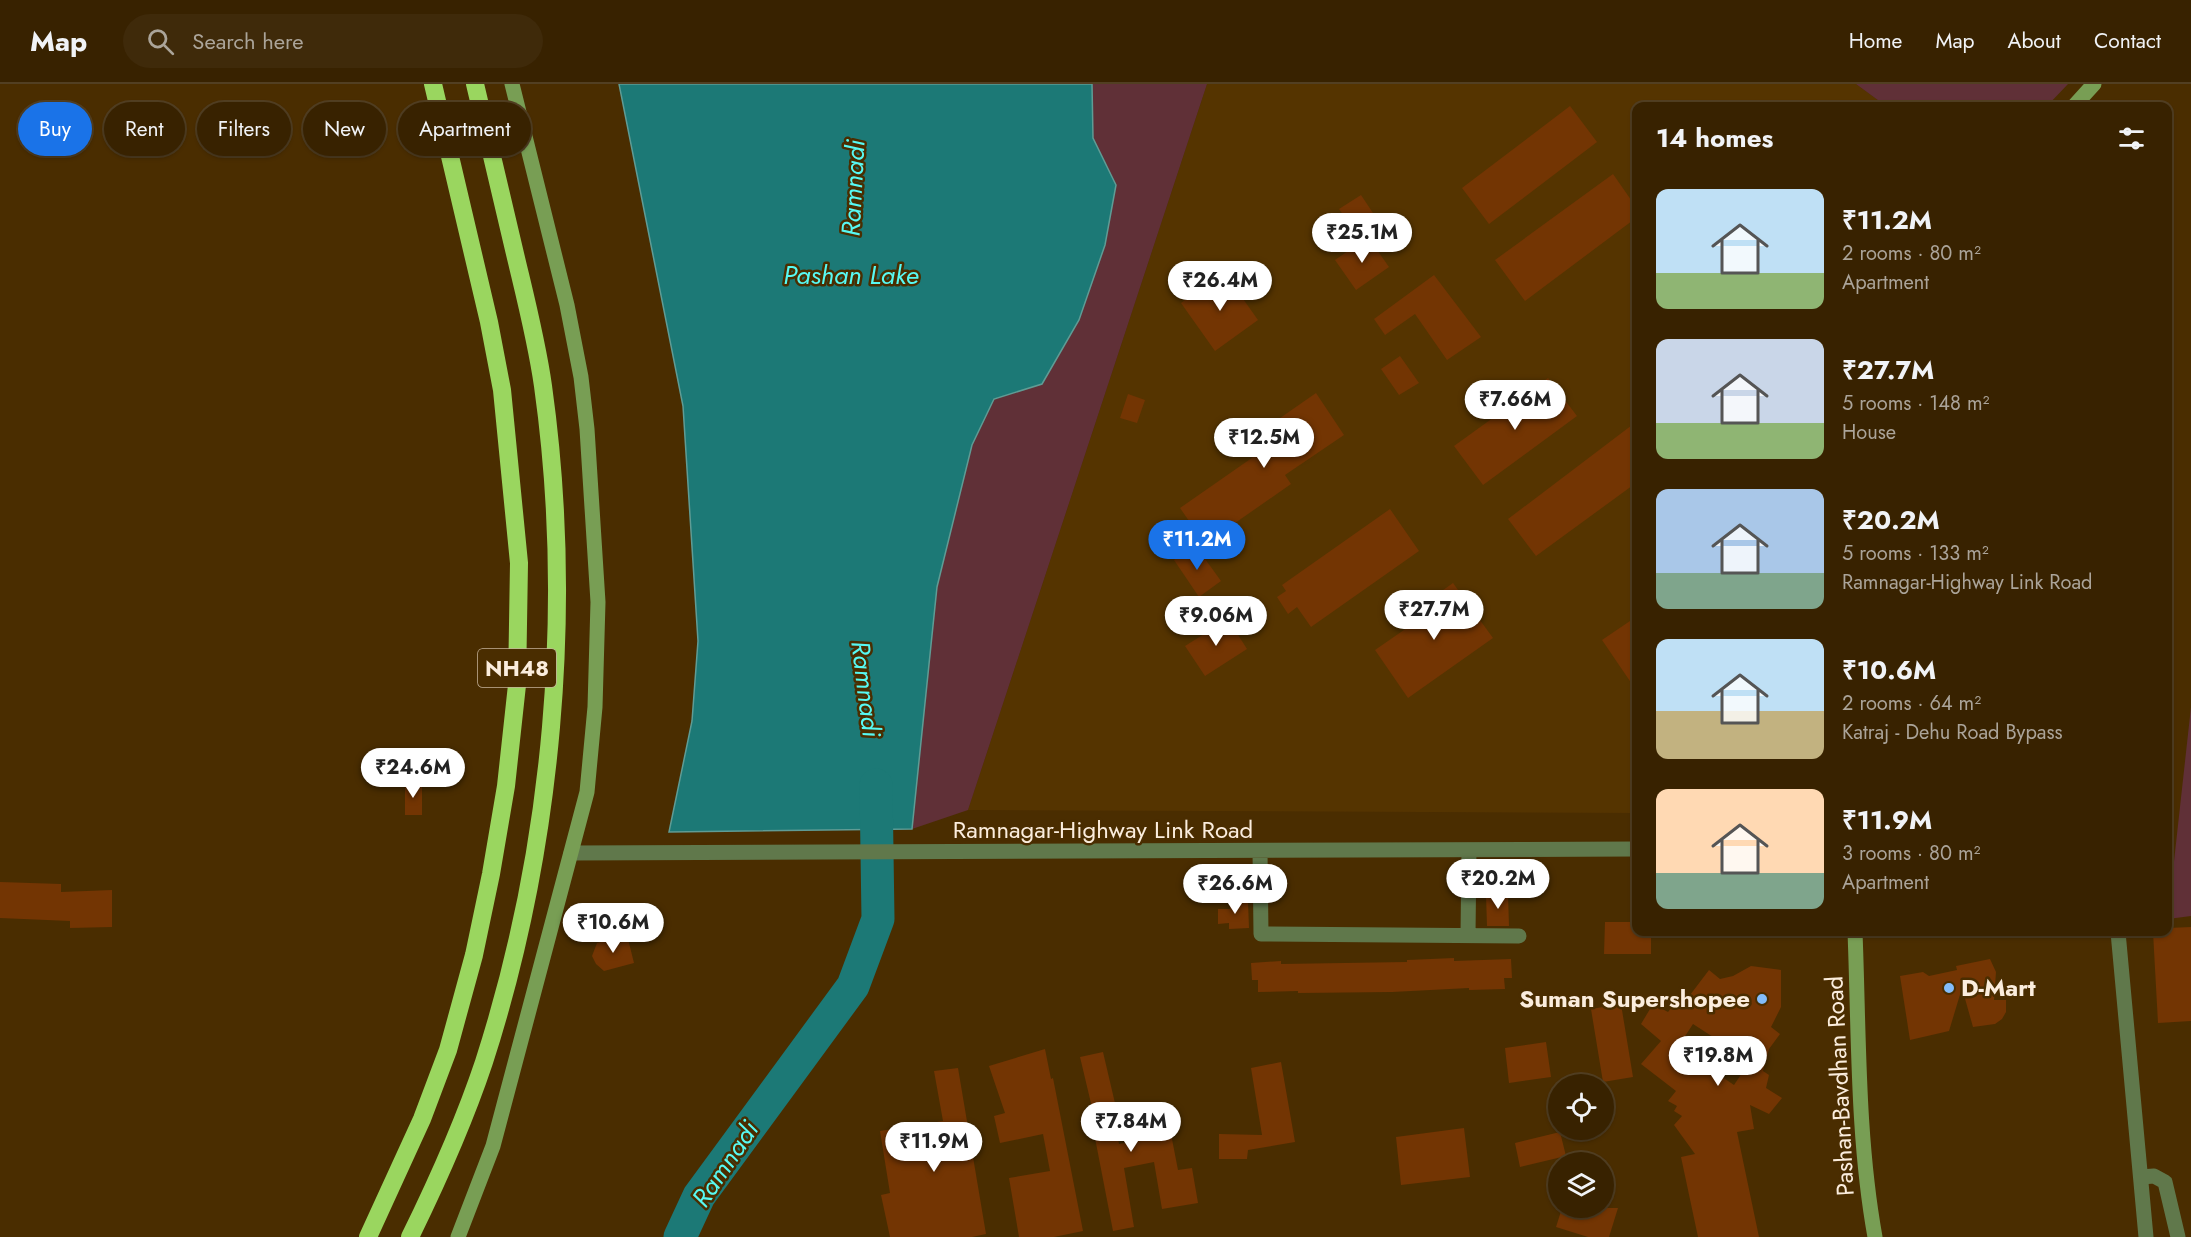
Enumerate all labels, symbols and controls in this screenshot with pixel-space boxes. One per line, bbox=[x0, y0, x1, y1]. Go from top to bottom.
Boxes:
search box bbox=[123, 14, 543, 68]
text: Map bbox=[30, 21, 87, 62]
icon: search bbox=[144, 25, 177, 58]
text: Search here bbox=[192, 25, 304, 57]
text: Home bbox=[1849, 26, 1902, 56]
text: Map bbox=[1935, 26, 1975, 56]
text: About bbox=[2008, 26, 2061, 56]
text: Contact bbox=[2094, 26, 2161, 56]
chip: Buy bbox=[18, 102, 92, 156]
chip: Rent bbox=[104, 102, 185, 156]
chip: Filters bbox=[197, 102, 291, 156]
chip: New bbox=[303, 102, 386, 156]
chip: Apartment bbox=[398, 102, 531, 156]
text: 14 homes bbox=[1656, 119, 1773, 157]
icon: filters bbox=[2115, 122, 2148, 155]
water label: Ramnadi bbox=[831, 138, 875, 237]
text: ₹11.2M bbox=[1842, 201, 1932, 239]
pin: ₹25.1M bbox=[1313, 213, 1411, 264]
icon: home bbox=[1704, 213, 1776, 285]
text: ₹25.1M bbox=[1326, 218, 1398, 247]
text: 2 rooms · 80 m² bbox=[1842, 239, 1981, 268]
water label: Pashan Lake bbox=[783, 256, 919, 294]
pin: ₹26.4M bbox=[1171, 261, 1269, 312]
text: ₹26.4M bbox=[1182, 266, 1258, 295]
text: Apartment bbox=[1842, 268, 1929, 297]
text: ₹27.7M bbox=[1842, 351, 1934, 389]
icon: home bbox=[1704, 363, 1776, 435]
pin: ₹7.66M bbox=[1466, 380, 1564, 431]
text: ₹7.66M bbox=[1479, 385, 1551, 414]
text: 5 rooms · 148 m² bbox=[1842, 389, 1989, 418]
pin: ₹12.5M bbox=[1215, 418, 1313, 469]
text: House bbox=[1842, 418, 1896, 447]
text: ₹12.5M bbox=[1228, 423, 1300, 452]
text: ₹20.2M bbox=[1842, 501, 1940, 539]
icon: home bbox=[1704, 513, 1776, 585]
pin: ₹11.2M bbox=[1148, 520, 1246, 571]
text: ₹11.2M bbox=[1162, 525, 1232, 554]
text: 5 rooms · 133 m² bbox=[1842, 539, 1989, 568]
text: Ramnagar-Highway Link Road bbox=[1842, 568, 2092, 597]
pin: ₹27.7M bbox=[1385, 590, 1483, 641]
text: ₹27.7M bbox=[1399, 595, 1469, 624]
pin: ₹9.06M bbox=[1167, 596, 1265, 647]
text: ₹9.06M bbox=[1179, 601, 1253, 630]
water label: Ramnadi bbox=[841, 639, 891, 740]
road number: NH48 bbox=[478, 649, 556, 687]
text: ₹10.6M bbox=[1842, 651, 1936, 689]
icon: home bbox=[1704, 663, 1776, 735]
text: 2 rooms · 64 m² bbox=[1842, 689, 1981, 718]
text: Katraj - Dehu Road Bypass bbox=[1842, 718, 2063, 747]
pin: ₹24.6M bbox=[364, 748, 462, 799]
text: ₹24.6M bbox=[375, 753, 451, 782]
text: ₹11.9M bbox=[1842, 801, 1932, 839]
street label: Ramnagar-Highway Link Road bbox=[953, 812, 1253, 847]
icon: home bbox=[1704, 813, 1776, 885]
text: 3 rooms · 80 m² bbox=[1842, 839, 1980, 868]
pin: ₹20.2M bbox=[1449, 859, 1547, 910]
pin: ₹26.6M bbox=[1186, 864, 1284, 915]
text: ₹20.2M bbox=[1460, 864, 1536, 893]
text: Apartment bbox=[1842, 868, 1929, 897]
text: ₹26.6M bbox=[1197, 869, 1273, 898]
pin: ₹10.6M bbox=[564, 903, 662, 954]
text: ₹10.6M bbox=[577, 908, 649, 937]
place label: D-Mart bbox=[1961, 970, 2036, 1005]
street label: Pashan-Bavdhan Road bbox=[1816, 975, 1863, 1197]
place label: Suman Supershopee bbox=[1519, 981, 1750, 1016]
marker: D-Mart bbox=[1942, 981, 1956, 995]
marker: Suman Supershopee bbox=[1755, 992, 1769, 1006]
pin: ₹19.8M bbox=[1669, 1036, 1767, 1087]
text: ₹19.8M bbox=[1683, 1041, 1753, 1070]
map controls bbox=[1548, 1074, 1614, 1218]
button: locate bbox=[1548, 1074, 1614, 1140]
pin: ₹7.84M bbox=[1082, 1102, 1180, 1153]
text: ₹7.84M bbox=[1095, 1107, 1167, 1136]
water label: Ramnadi bbox=[682, 1113, 768, 1215]
pin: ₹11.9M bbox=[885, 1122, 983, 1173]
text: ₹11.9M bbox=[899, 1127, 969, 1156]
button: layers bbox=[1548, 1152, 1614, 1218]

